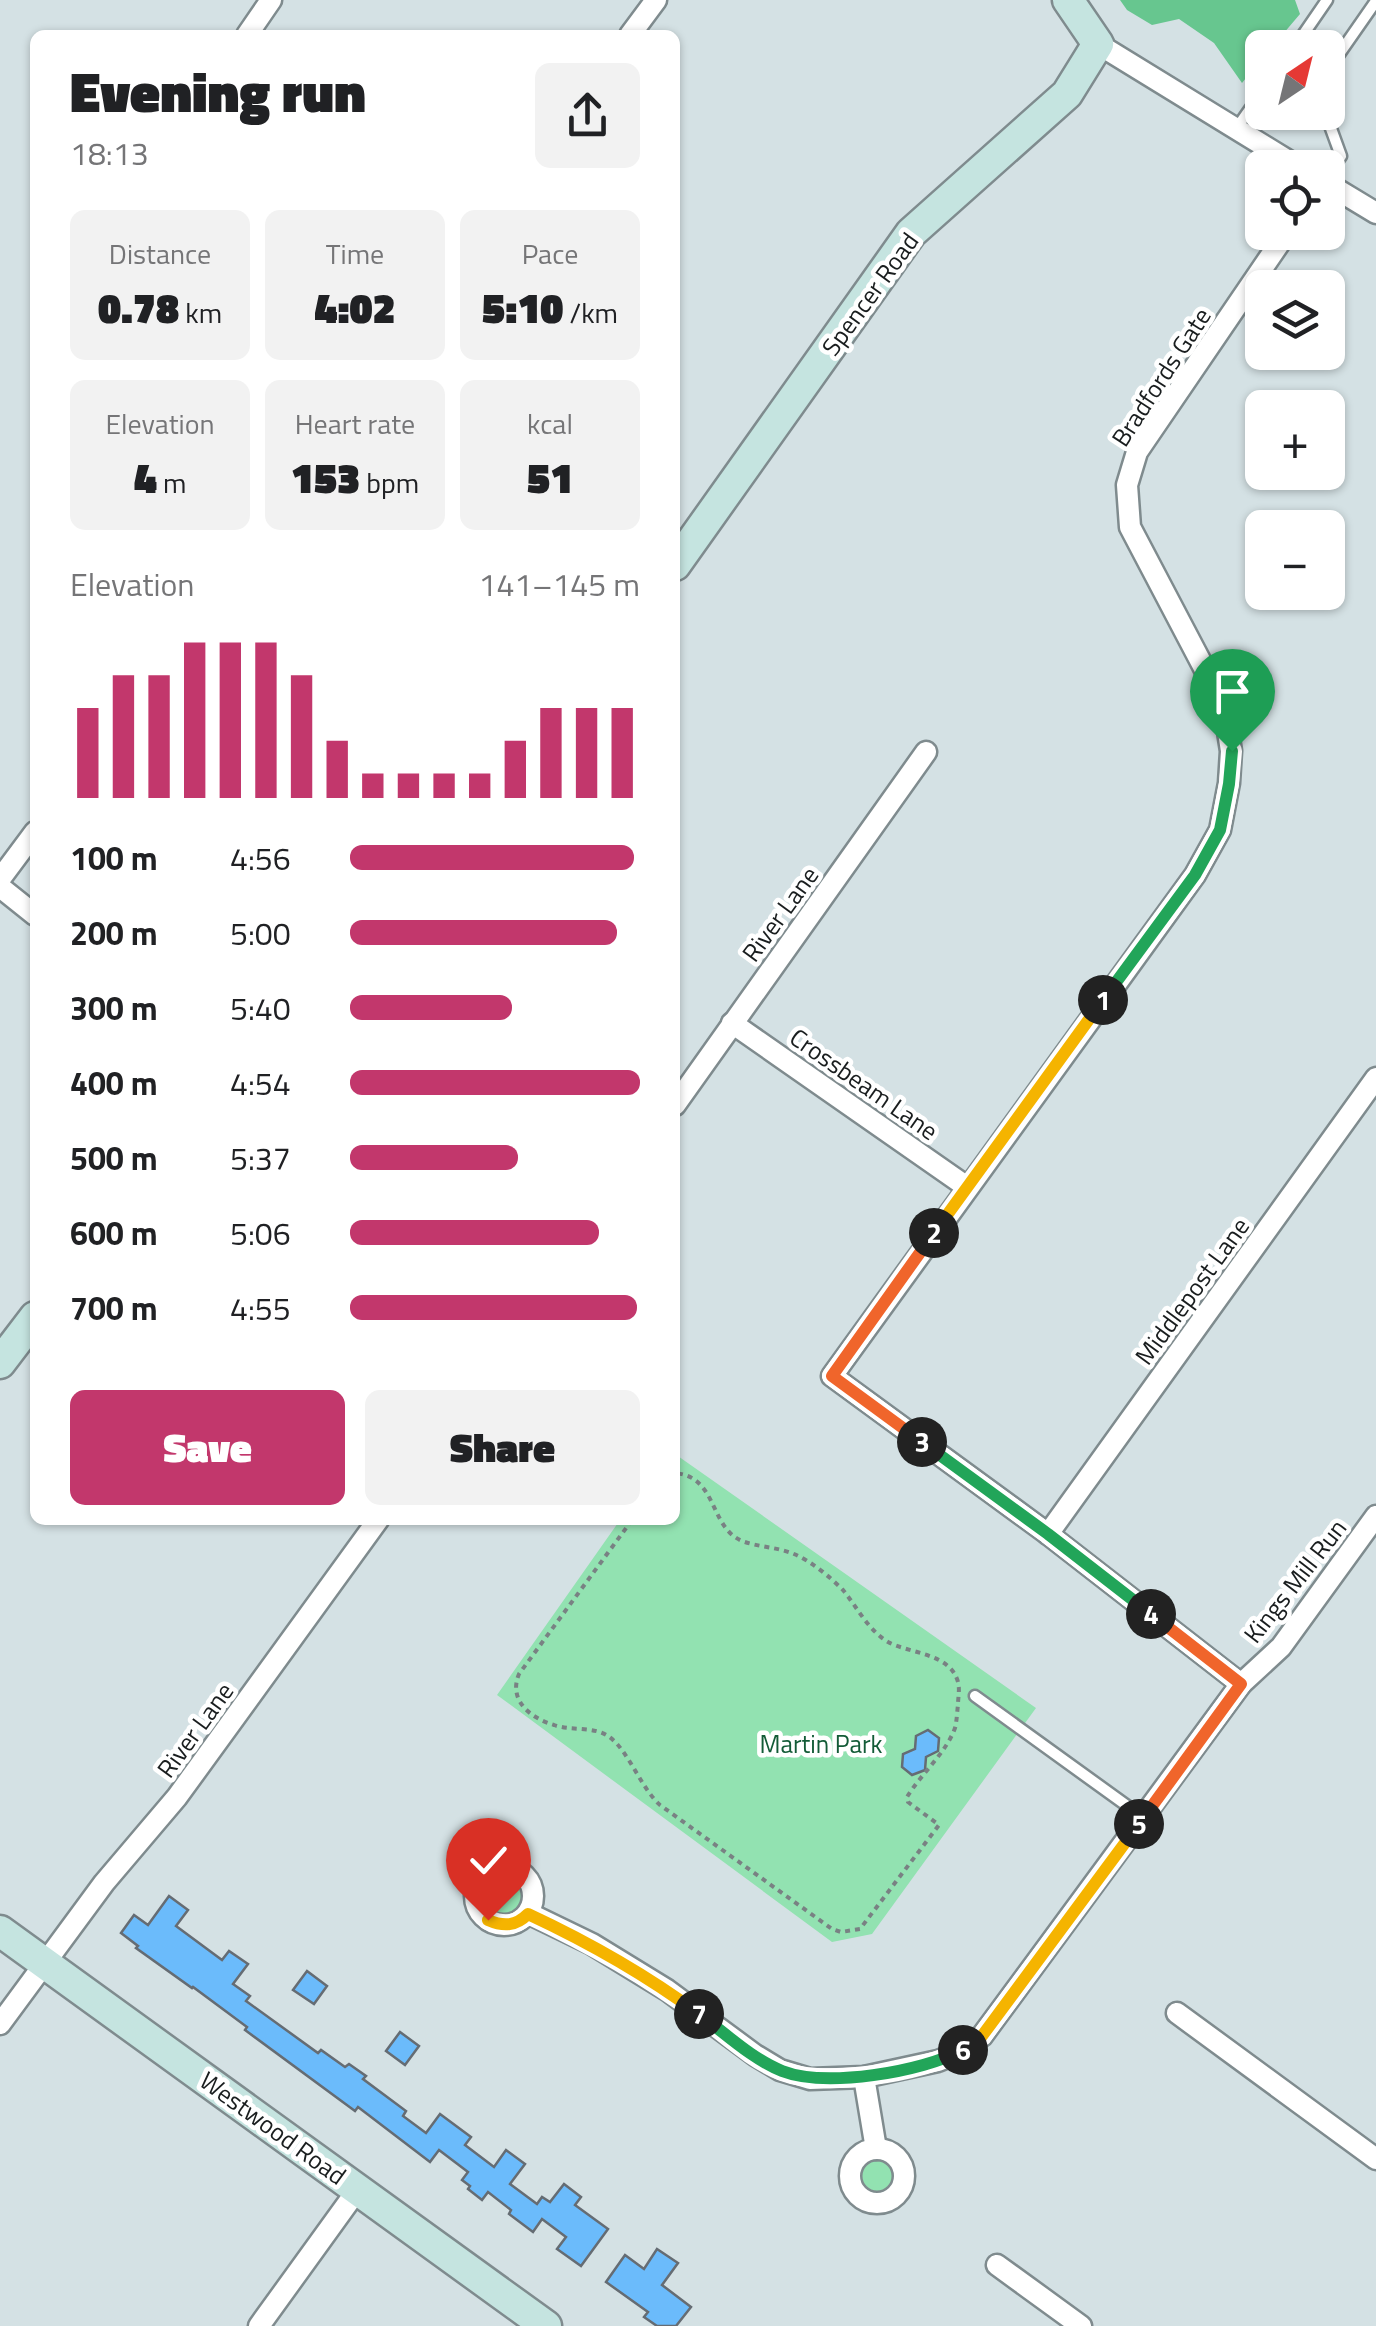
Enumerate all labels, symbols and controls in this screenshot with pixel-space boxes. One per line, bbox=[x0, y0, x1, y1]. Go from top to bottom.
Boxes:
north arrow bbox=[1245, 30, 1345, 130]
map controls bbox=[1245, 30, 1345, 610]
text: Evening run bbox=[70, 50, 366, 133]
button: share bbox=[535, 63, 640, 168]
text: 18:13 bbox=[70, 129, 149, 177]
button: locate bbox=[1245, 150, 1345, 250]
street label: Spencer Road bbox=[812, 224, 928, 364]
text: Distance bbox=[109, 232, 211, 275]
text: Time bbox=[326, 232, 384, 275]
text: Pace bbox=[522, 232, 578, 275]
button: layers bbox=[1245, 270, 1345, 370]
text: 0.78 bbox=[98, 275, 179, 339]
text: 4:02 bbox=[314, 275, 396, 339]
text: 5:10 bbox=[482, 275, 563, 339]
text: km bbox=[179, 291, 222, 334]
text: /km bbox=[563, 291, 618, 334]
street label: Bradfords Gate bbox=[1102, 300, 1220, 454]
button: + bbox=[1245, 390, 1345, 490]
text: Elevation bbox=[106, 402, 214, 445]
text: Heart rate bbox=[295, 402, 415, 445]
text: kcal bbox=[527, 402, 573, 445]
text: 4 bbox=[134, 445, 157, 509]
text: 153 bbox=[291, 445, 360, 509]
text: 51 bbox=[527, 445, 573, 509]
text: m bbox=[157, 461, 186, 504]
text: bpm bbox=[360, 461, 419, 504]
button: − bbox=[1245, 510, 1345, 610]
text: Elevation bbox=[70, 560, 194, 608]
text: 141–145 m bbox=[478, 560, 640, 608]
pin bbox=[1190, 649, 1275, 752]
icon: arrive bbox=[1205, 664, 1260, 719]
text: 100 m bbox=[70, 834, 158, 882]
text: 4:56 bbox=[230, 834, 291, 882]
street label: River Lane bbox=[732, 858, 828, 970]
text: 200 m bbox=[70, 909, 158, 957]
text: 5:00 bbox=[230, 909, 291, 957]
pin: 1 bbox=[1078, 975, 1128, 1025]
text: 1 bbox=[1095, 978, 1111, 1021]
text: 300 m bbox=[70, 984, 158, 1032]
text: 5:40 bbox=[230, 984, 291, 1032]
street label: Crossbeam Lane bbox=[782, 1019, 946, 1149]
text: 400 m bbox=[70, 1059, 158, 1107]
text: 4:54 bbox=[230, 1059, 291, 1107]
text: 500 m bbox=[70, 1134, 158, 1182]
text: 5:37 bbox=[230, 1134, 291, 1182]
pin: 2 bbox=[909, 1208, 959, 1258]
text: 600 m bbox=[70, 1209, 158, 1257]
text: 5:06 bbox=[230, 1209, 291, 1257]
street label: Middlepost Lane bbox=[1125, 1209, 1259, 1373]
text: 2 bbox=[926, 1211, 942, 1254]
text: 700 m bbox=[70, 1284, 158, 1332]
text: 4:55 bbox=[230, 1284, 291, 1332]
button: Save bbox=[70, 1390, 345, 1505]
button: Share bbox=[365, 1390, 640, 1505]
pin: 3 bbox=[897, 1417, 947, 1467]
text: 3 bbox=[914, 1420, 930, 1463]
street label: Kings Mill Run bbox=[1234, 1511, 1356, 1651]
pin: 4 bbox=[1126, 1589, 1176, 1639]
text: 4 bbox=[1143, 1592, 1159, 1635]
street label: River Lane bbox=[147, 1674, 243, 1786]
park label: Martin Park bbox=[759, 1725, 883, 1763]
pin: 5 bbox=[1114, 1799, 1164, 1849]
text: 5 bbox=[1131, 1802, 1147, 1845]
pin bbox=[446, 1818, 531, 1921]
icon: check bbox=[461, 1833, 516, 1888]
pin: 7 bbox=[674, 1989, 724, 2039]
text: 7 bbox=[691, 1992, 707, 2035]
pin: 6 bbox=[938, 2025, 988, 2075]
text: 6 bbox=[955, 2028, 971, 2071]
street label: Westwood Road bbox=[192, 2062, 354, 2194]

